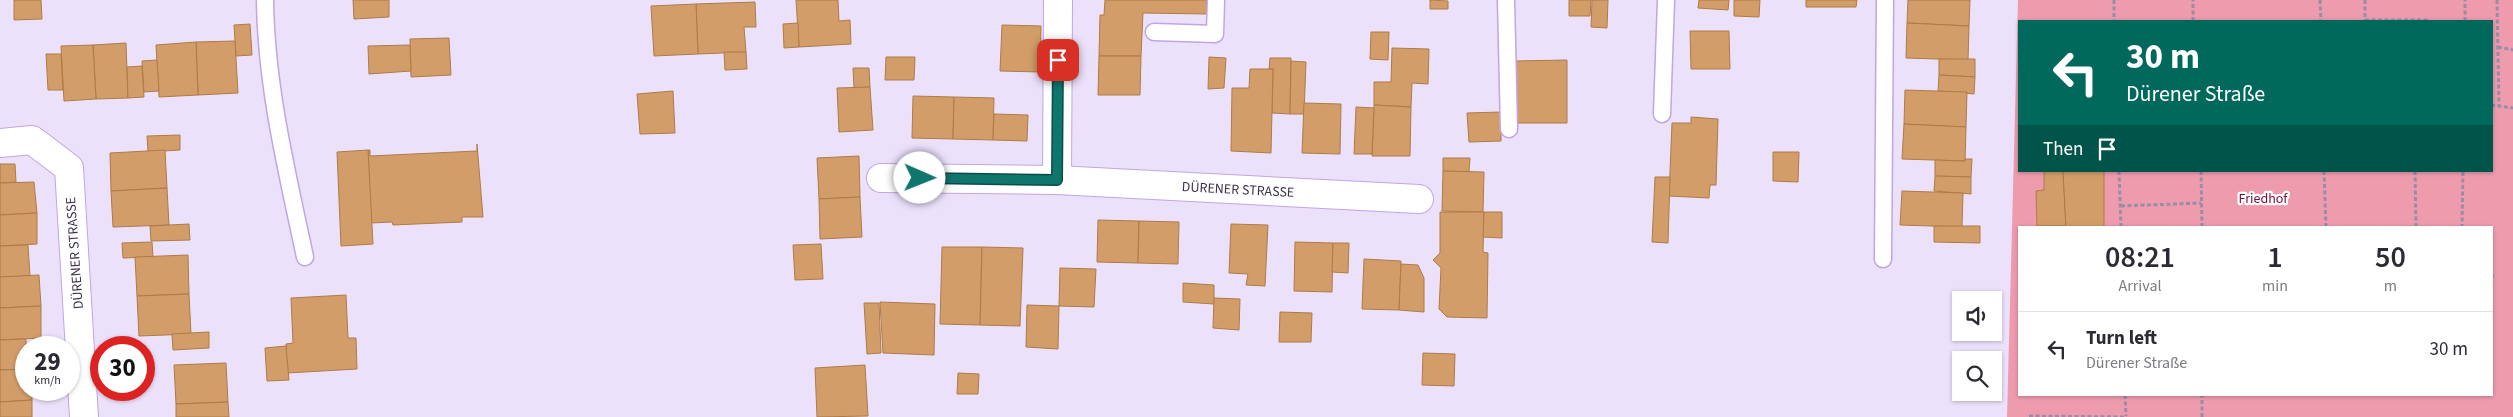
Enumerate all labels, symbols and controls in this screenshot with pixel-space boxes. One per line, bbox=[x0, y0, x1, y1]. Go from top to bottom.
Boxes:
text: 30 m bbox=[2126, 32, 2200, 82]
pin bbox=[1037, 39, 1079, 81]
icon: left bbox=[2043, 40, 2108, 105]
icon: arrive bbox=[1044, 46, 1072, 74]
text: Dürener Straße bbox=[2126, 78, 2265, 110]
icon: arrive bbox=[2093, 135, 2121, 163]
text: Then bbox=[2043, 136, 2083, 163]
position arrow bbox=[893, 151, 945, 203]
street label: DÜRENER STRASSE bbox=[1181, 177, 1295, 203]
park label: Friedhof bbox=[2239, 189, 2288, 209]
street label: DÜRENER STRASSE bbox=[61, 196, 89, 310]
text: 08:21 bbox=[2105, 236, 2175, 279]
text: 1 bbox=[2267, 236, 2283, 279]
text: 50 bbox=[2375, 236, 2406, 279]
text: Arrival bbox=[2119, 275, 2162, 297]
text: min bbox=[2262, 275, 2288, 297]
text: m bbox=[2384, 275, 2397, 297]
map controls bbox=[1952, 291, 2002, 401]
button: sound bbox=[1952, 291, 2002, 341]
text: Turn left bbox=[2086, 325, 2157, 352]
icon: left bbox=[2043, 335, 2071, 363]
speed limit sign: 30 bbox=[90, 336, 155, 401]
text: 30 m bbox=[2430, 336, 2468, 363]
text: 29 bbox=[34, 344, 61, 380]
button: search bbox=[1952, 351, 2002, 401]
text: Dürener Straße bbox=[2086, 352, 2187, 374]
text: km/h bbox=[34, 372, 61, 389]

